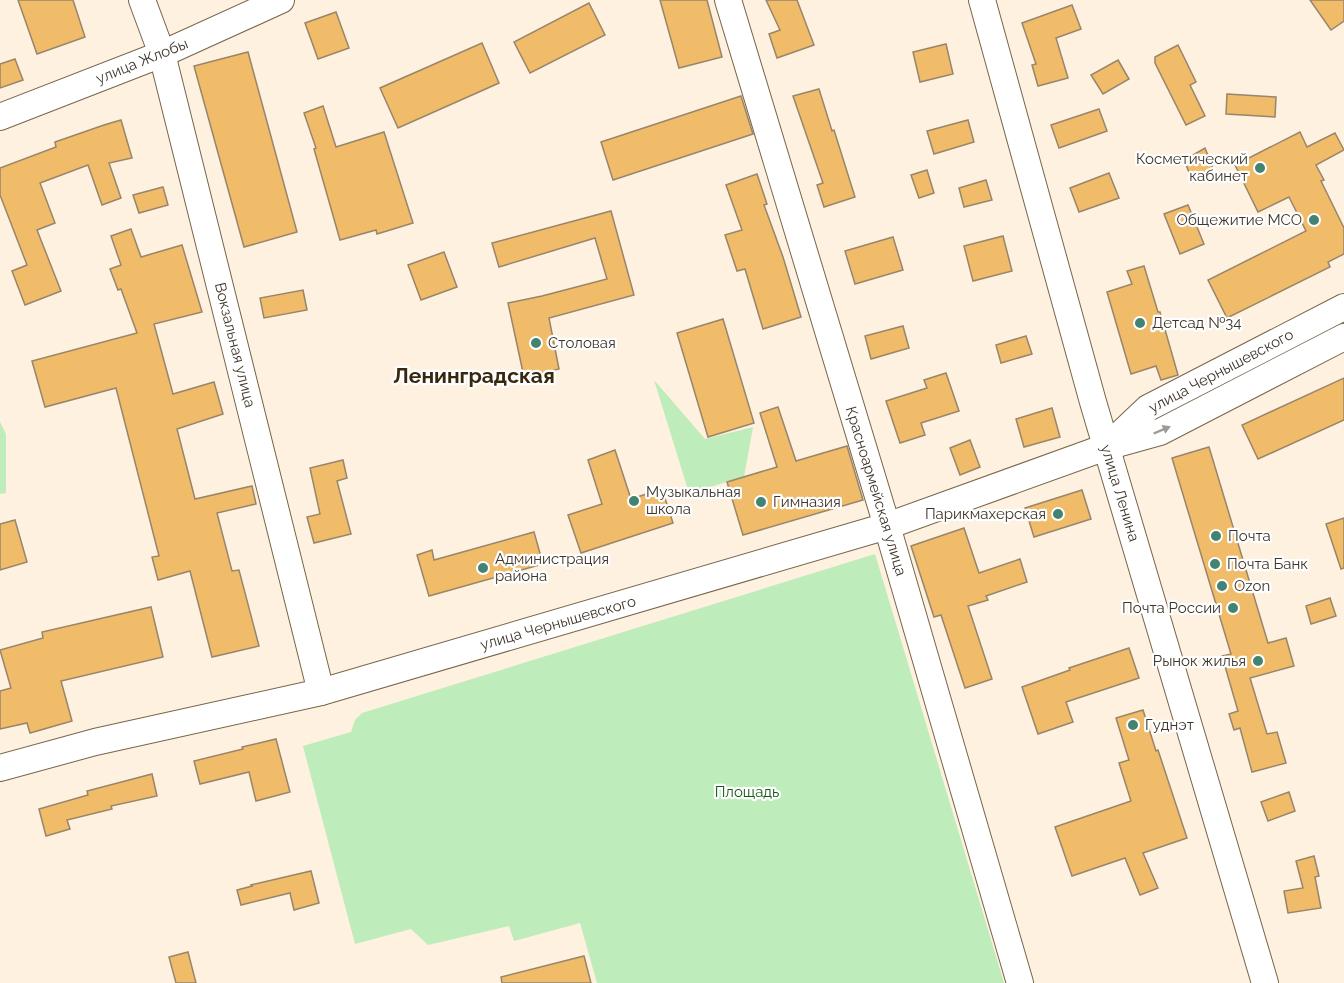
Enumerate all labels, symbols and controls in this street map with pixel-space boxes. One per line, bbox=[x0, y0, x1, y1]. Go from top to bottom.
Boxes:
street label: улица Жлобы bbox=[93, 34, 191, 88]
place label: Косметический кабинет bbox=[1136, 150, 1248, 185]
marker: Косметический кабинет bbox=[1253, 161, 1267, 175]
place label: Общежитие МСО bbox=[1176, 211, 1302, 229]
marker: Общежитие МСО bbox=[1307, 213, 1321, 227]
street label: Вокзальная улица bbox=[211, 281, 259, 409]
place label: Детсад №34 bbox=[1152, 314, 1241, 332]
marker: Детсад №34 bbox=[1133, 316, 1147, 330]
street label: улица Чернышевского bbox=[1146, 325, 1296, 417]
place label: Столовая bbox=[548, 334, 616, 352]
marker: Столовая bbox=[529, 336, 543, 350]
district label: Ленинградская bbox=[393, 363, 555, 388]
street label: Красноармейская улица bbox=[842, 404, 910, 578]
one-way arrow bbox=[1153, 425, 1171, 434]
street label: улица Ленина bbox=[1097, 442, 1143, 544]
place label: Музыкальная школа bbox=[646, 483, 741, 518]
place label: Гимназия bbox=[773, 493, 841, 511]
marker: Музыкальная школа bbox=[627, 494, 641, 508]
marker: Гимназия bbox=[754, 495, 768, 509]
place label: Парикмахерская bbox=[925, 505, 1046, 523]
marker: Парикмахерская bbox=[1051, 507, 1065, 521]
place label: Почта bbox=[1228, 527, 1271, 545]
marker: Почта bbox=[1209, 529, 1223, 543]
place label: Администрация района bbox=[495, 550, 609, 585]
place label: Почта Банк bbox=[1227, 555, 1308, 573]
marker: Почта Банк bbox=[1208, 557, 1222, 571]
marker: Администрация района bbox=[476, 561, 490, 575]
place label: Ozon bbox=[1234, 577, 1270, 595]
marker: Ozon bbox=[1215, 579, 1229, 593]
street label: улица Чернышевского bbox=[478, 592, 638, 654]
place label: Почта России bbox=[1122, 599, 1221, 617]
marker: Почта России bbox=[1226, 601, 1240, 615]
place label: Рынок жилья bbox=[1153, 652, 1246, 670]
marker: Рынок жилья bbox=[1251, 654, 1265, 668]
place label: Гуднэт bbox=[1145, 716, 1194, 734]
marker: Гуднэт bbox=[1126, 718, 1140, 732]
park label: Площадь bbox=[715, 783, 779, 801]

